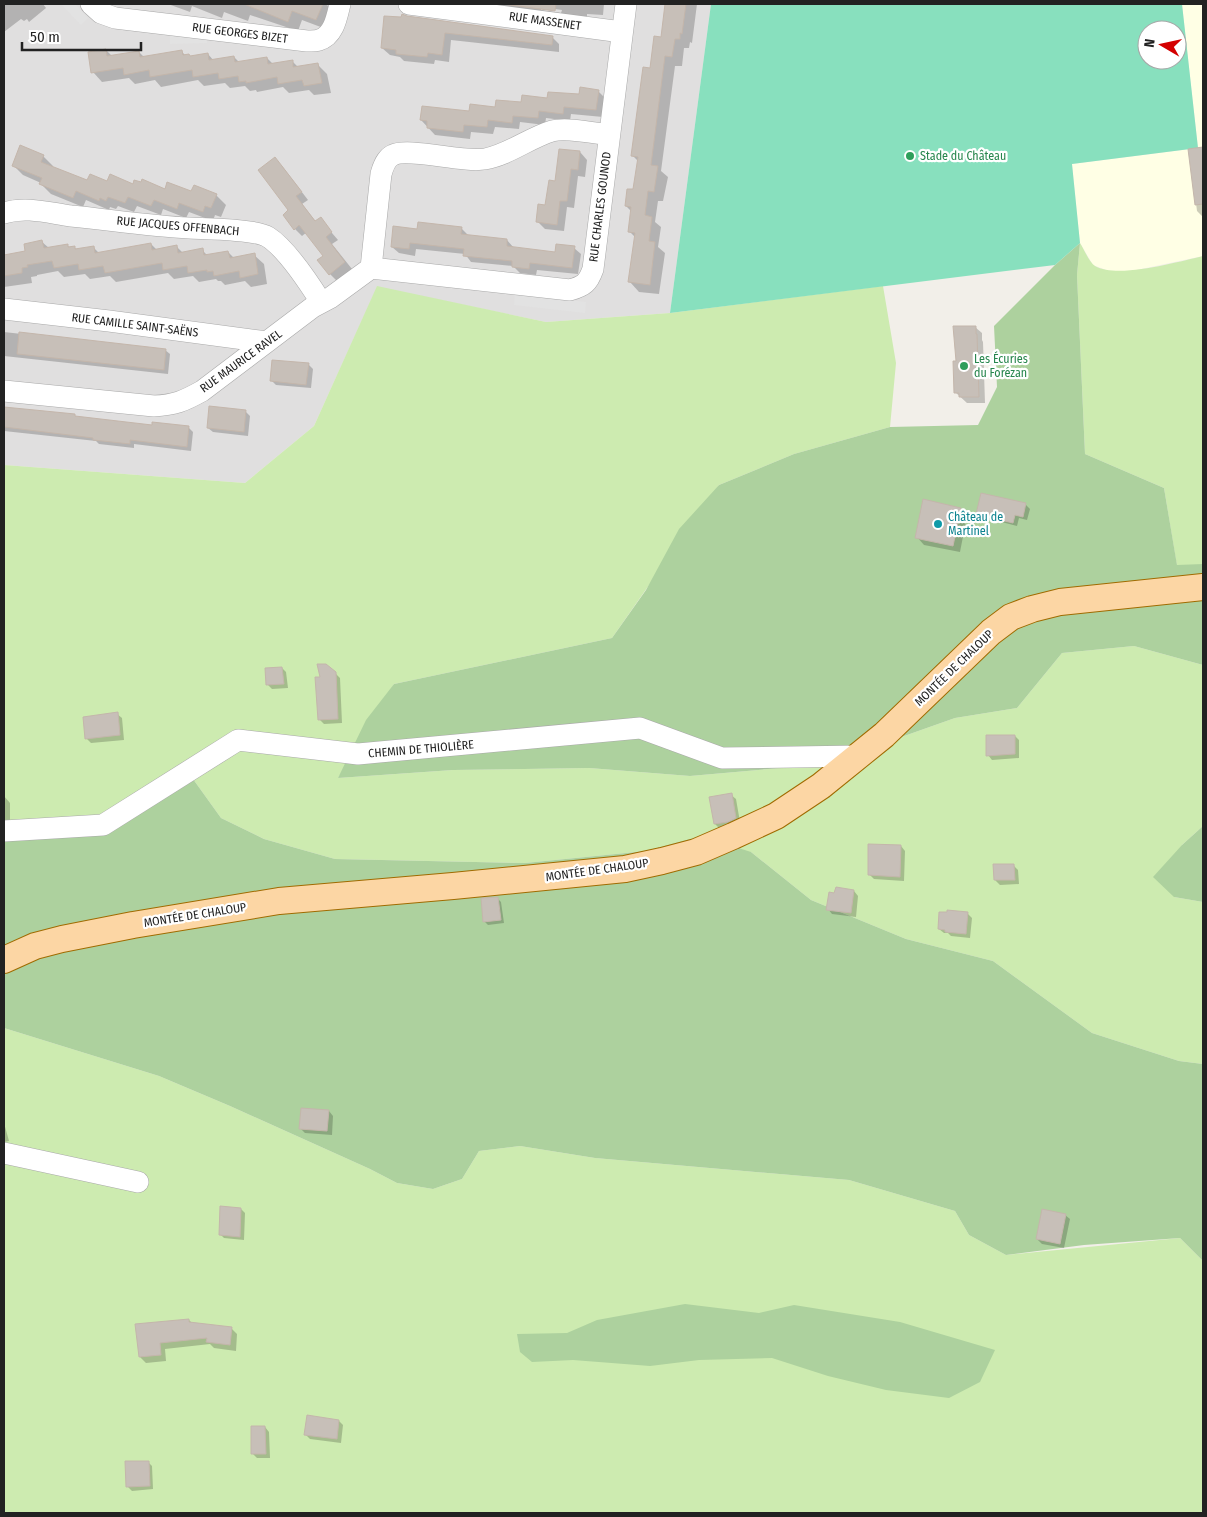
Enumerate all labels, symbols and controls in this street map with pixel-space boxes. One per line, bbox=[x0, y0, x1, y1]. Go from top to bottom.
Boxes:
street label: RUE MASSENET bbox=[508, 9, 582, 33]
scale bar bbox=[22, 20, 141, 52]
street label: RUE GEORGES BIZET bbox=[191, 20, 289, 46]
north arrow bbox=[1137, 20, 1187, 70]
text: 50 m bbox=[30, 28, 60, 46]
text: N bbox=[1141, 38, 1159, 49]
place label: Stade du Château bbox=[920, 149, 1006, 163]
marker: Stade du Château bbox=[904, 150, 916, 162]
street label: RUE CHARLES GOUNOD bbox=[586, 151, 614, 263]
street label: RUE JACQUES OFFENBACH bbox=[116, 214, 240, 238]
street label: RUE CAMILLE SAINT-SAËNS bbox=[71, 309, 199, 340]
street label: RUE MAURICE RAVEL bbox=[197, 326, 285, 395]
place label: Les Écuries du Forézan bbox=[974, 351, 1028, 380]
marker: Les Écuries du Forézan bbox=[958, 360, 970, 372]
place label: Château de Martinel bbox=[948, 510, 1003, 538]
marker: Château de Martinel bbox=[932, 518, 944, 530]
street label: MONTÉE DE CHALOUP bbox=[911, 626, 996, 709]
street label: CHEMIN DE THIOLIÈRE bbox=[368, 736, 475, 761]
street label: MONTÉE DE CHALOUP bbox=[545, 855, 649, 884]
street label: MONTÉE DE CHALOUP bbox=[143, 899, 247, 930]

